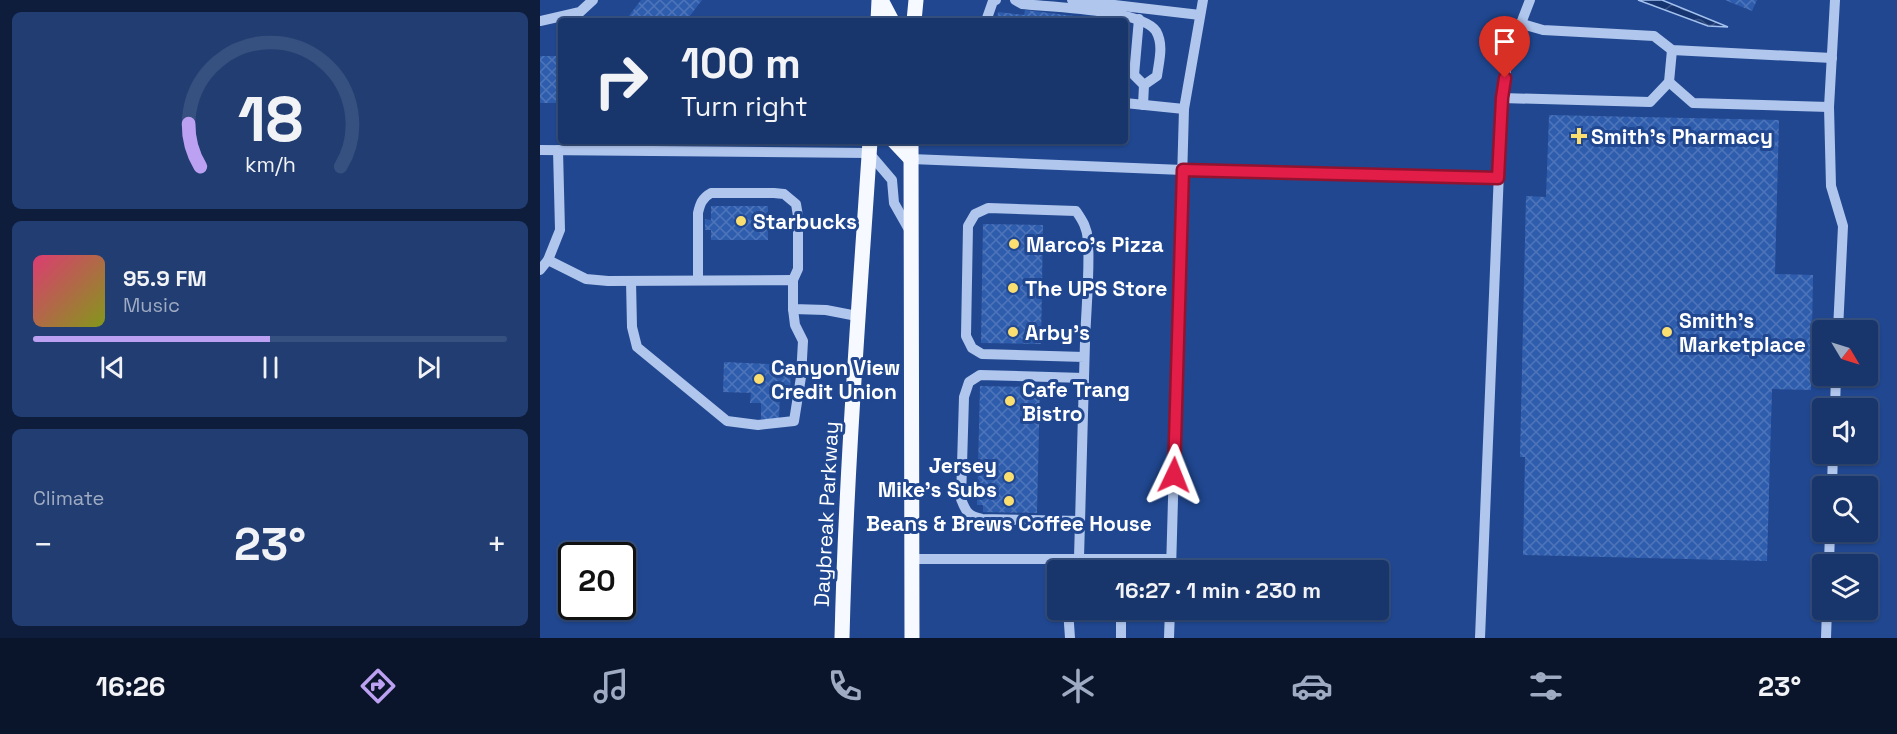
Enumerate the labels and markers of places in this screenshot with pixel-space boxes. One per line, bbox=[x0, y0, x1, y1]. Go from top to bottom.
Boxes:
pin bbox=[1479, 16, 1530, 78]
place label: Smith's Pharmacy bbox=[1591, 123, 1773, 150]
marker: Smith's Pharmacy bbox=[1572, 129, 1586, 143]
place label: Starbucks bbox=[753, 208, 857, 235]
marker: Starbucks bbox=[734, 214, 748, 228]
place label: Marco's Pizza bbox=[1026, 231, 1164, 258]
marker: Marco's Pizza bbox=[1007, 237, 1021, 251]
place label: The UPS Store bbox=[1025, 275, 1167, 302]
marker: The UPS Store bbox=[1006, 281, 1020, 295]
place label: Smith's Marketplace bbox=[1679, 307, 1806, 358]
place label: Arby's bbox=[1025, 319, 1090, 346]
marker: Arby's bbox=[1006, 325, 1020, 339]
marker: Smith's Marketplace bbox=[1660, 325, 1674, 339]
place label: Canyon View Credit Union bbox=[771, 354, 900, 405]
marker: Canyon View Credit Union bbox=[752, 372, 766, 386]
place label: Cafe Trang Bistro bbox=[1022, 376, 1130, 427]
marker: Cafe Trang Bistro bbox=[1003, 394, 1017, 408]
place label: Jersey Mike's Subs bbox=[878, 452, 997, 503]
marker: Jersey Mike's Subs bbox=[1002, 470, 1016, 484]
marker: Beans & Brews Coffee House bbox=[1002, 494, 1016, 508]
place label: Beans & Brews Coffee House bbox=[866, 510, 1152, 537]

